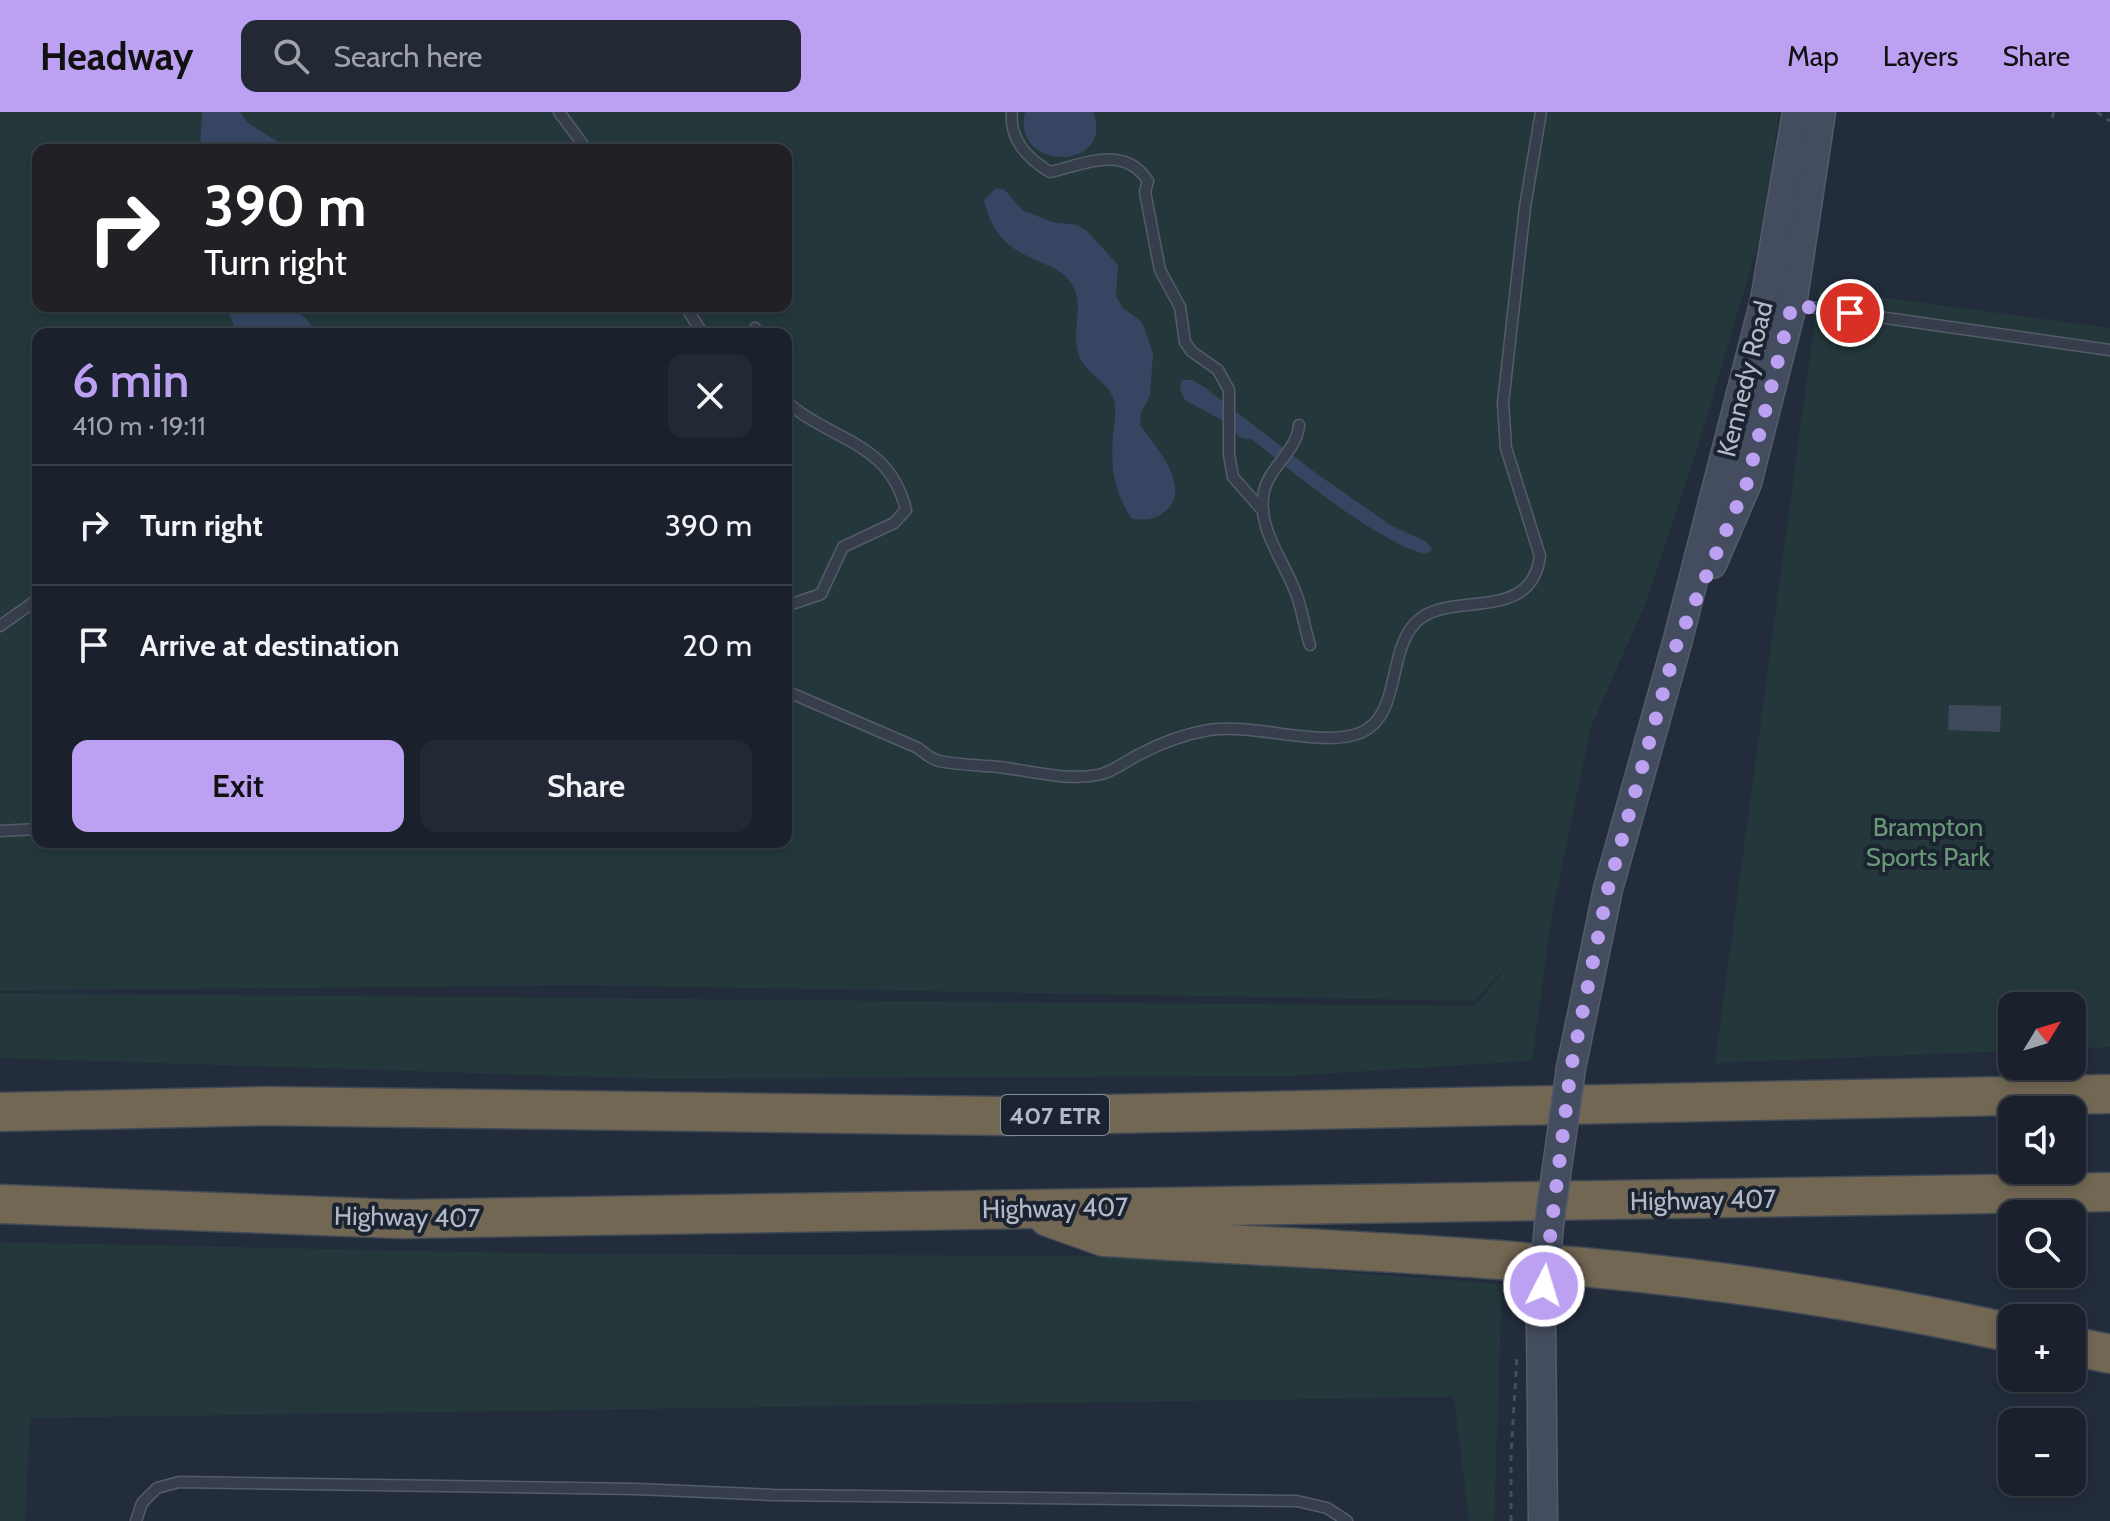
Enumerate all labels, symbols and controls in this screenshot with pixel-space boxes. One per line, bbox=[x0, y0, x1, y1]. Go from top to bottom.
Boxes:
search box bbox=[241, 20, 801, 92]
text: Headway bbox=[40, 33, 193, 80]
icon: search bbox=[269, 34, 313, 78]
text: Search here bbox=[333, 38, 482, 75]
text: Map bbox=[1787, 39, 1839, 73]
text: Layers bbox=[1883, 39, 1958, 73]
text: Share bbox=[2002, 39, 2070, 73]
text: 390 m bbox=[204, 172, 366, 240]
icon: right bbox=[72, 176, 176, 280]
text: Turn right bbox=[204, 240, 347, 284]
pin bbox=[1816, 279, 1884, 347]
icon: arrive bbox=[1828, 291, 1872, 335]
street label: Kennedy Road bbox=[1710, 298, 1780, 460]
text: 6 min bbox=[72, 351, 189, 409]
button: close bbox=[668, 354, 752, 438]
text: 410 m · 19:11 bbox=[72, 410, 206, 442]
icon: right bbox=[72, 503, 116, 547]
text: Turn right bbox=[140, 507, 263, 544]
text: 390 m bbox=[665, 507, 752, 544]
icon: arrive bbox=[72, 623, 116, 667]
text: Arrive at destination bbox=[140, 627, 400, 664]
text: 20 m bbox=[682, 627, 752, 664]
button: Exit bbox=[72, 740, 404, 832]
button: Share bbox=[420, 740, 752, 832]
park label: Brampton Sports Park bbox=[1866, 811, 1990, 873]
north arrow bbox=[1998, 992, 2086, 1080]
map controls bbox=[1998, 992, 2086, 1496]
road number: 407 ETR bbox=[1001, 1095, 1109, 1135]
button: sound bbox=[1998, 1096, 2086, 1184]
street label: Highway 407 bbox=[1630, 1183, 1776, 1217]
street label: Highway 407 bbox=[982, 1191, 1128, 1225]
street label: Highway 407 bbox=[334, 1200, 480, 1234]
button: search bbox=[1998, 1200, 2086, 1288]
position arrow bbox=[1502, 1244, 1586, 1328]
button: + bbox=[1998, 1304, 2086, 1392]
button: − bbox=[1998, 1408, 2086, 1496]

